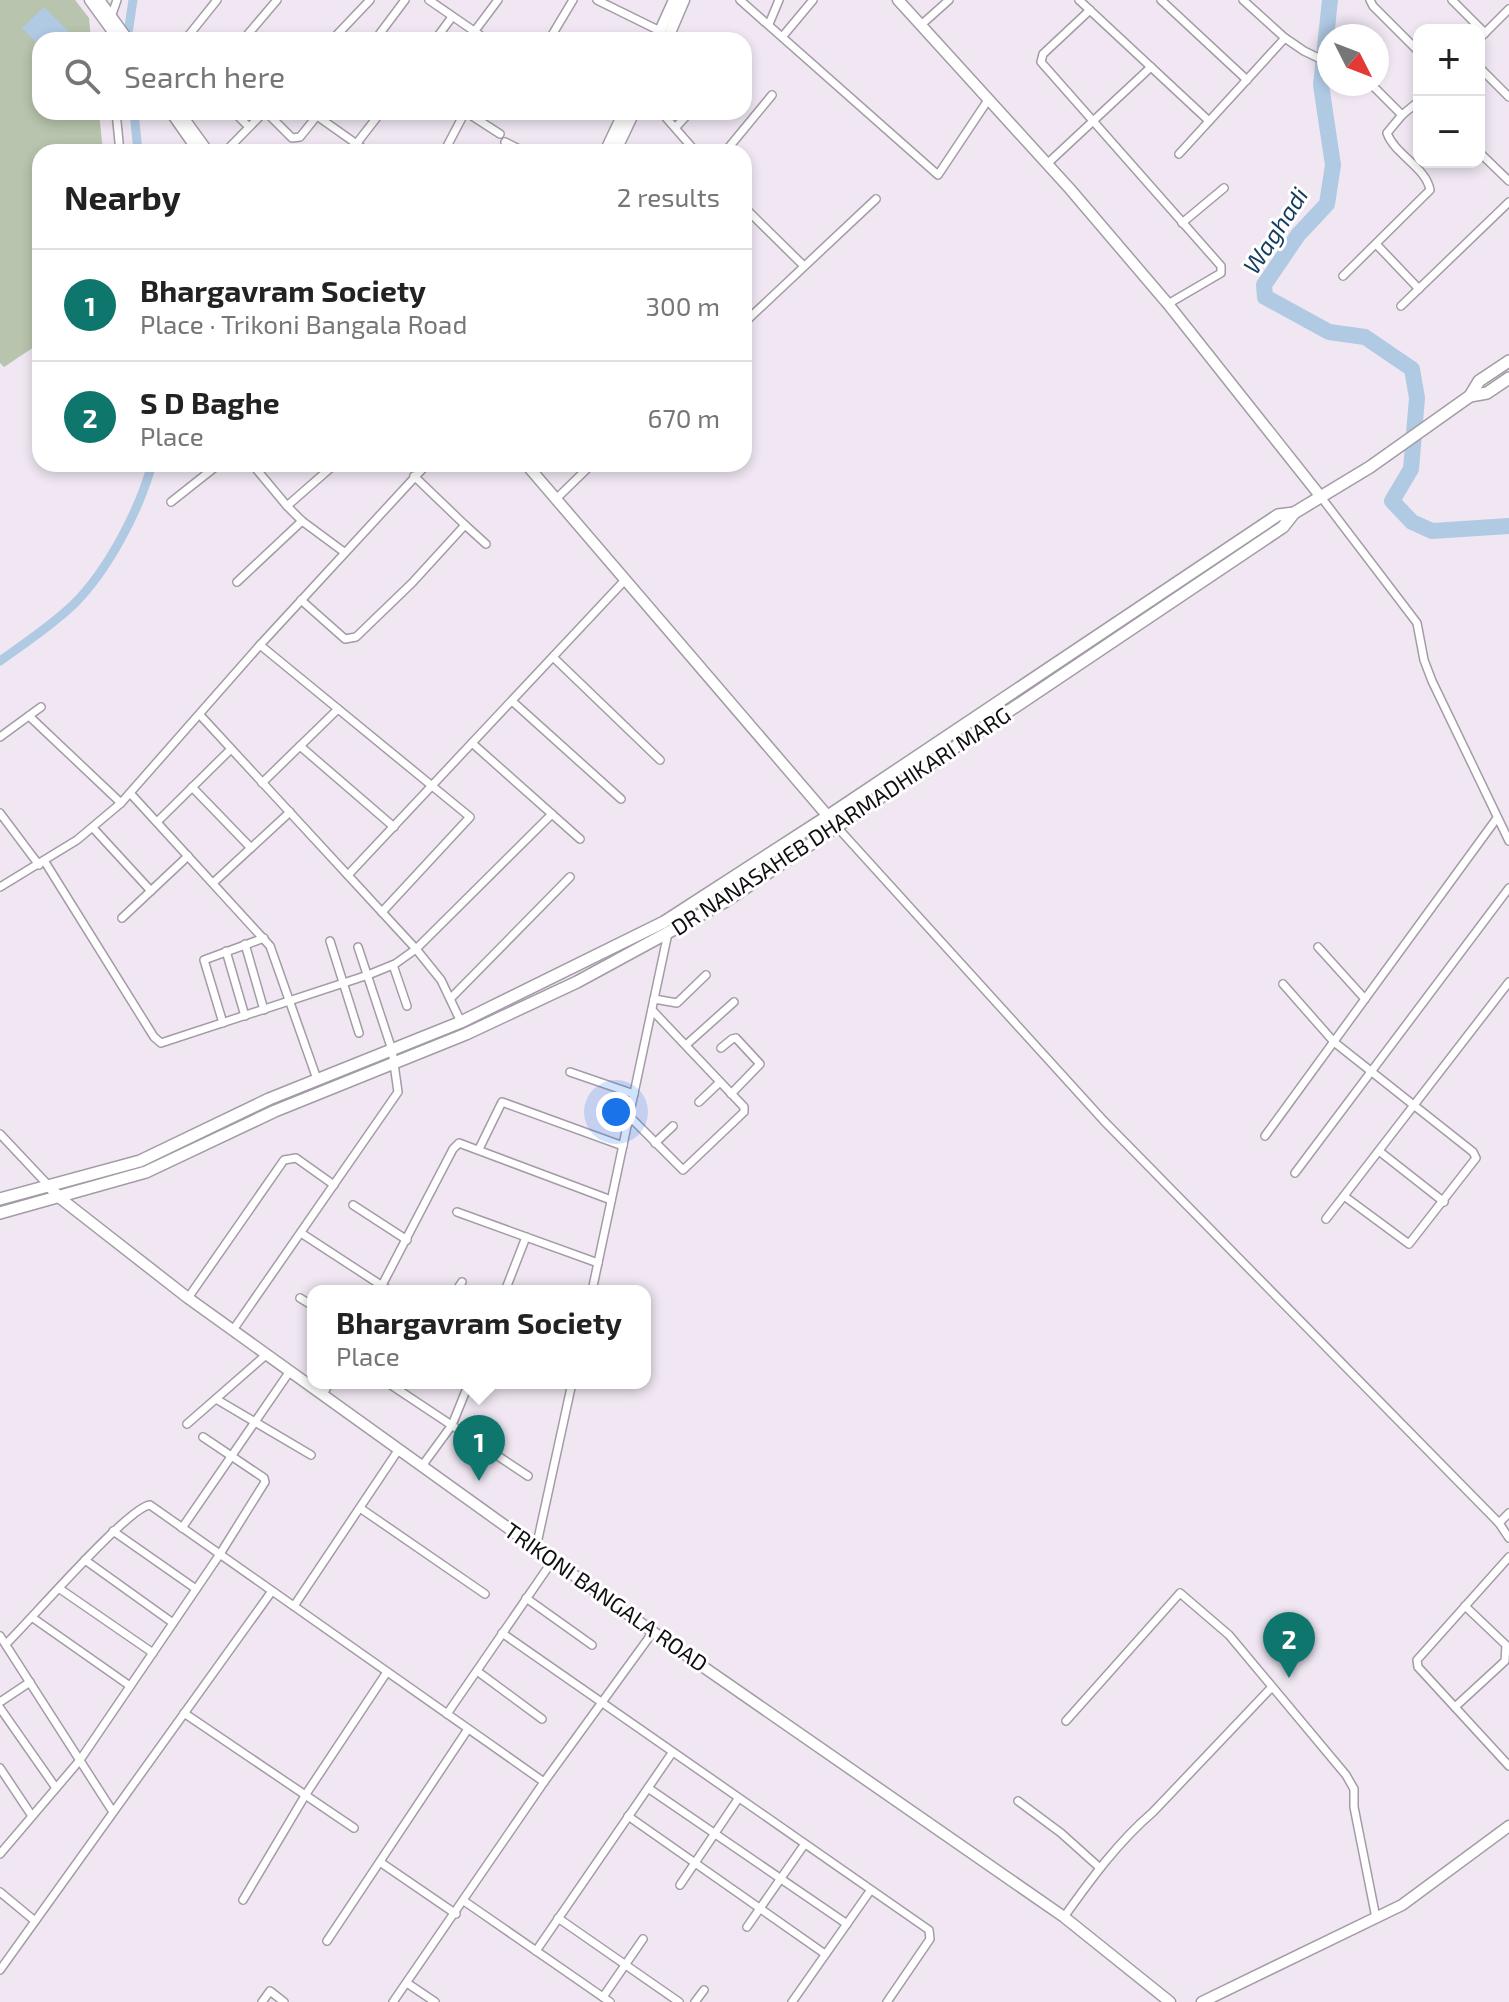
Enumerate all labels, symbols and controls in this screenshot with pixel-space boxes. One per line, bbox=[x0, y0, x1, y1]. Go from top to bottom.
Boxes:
north arrow bbox=[1317, 24, 1389, 96]
map controls bbox=[1413, 24, 1485, 168]
button: + bbox=[1413, 24, 1485, 96]
search box bbox=[32, 32, 752, 120]
icon: search bbox=[60, 54, 104, 98]
text: Search here bbox=[124, 58, 285, 94]
button: − bbox=[1413, 96, 1485, 168]
text: Nearby bbox=[64, 176, 181, 217]
text: 2 results bbox=[617, 181, 720, 212]
water label: Waghadi bbox=[1236, 182, 1313, 279]
text: Bhargavram Society bbox=[140, 272, 426, 308]
text: 1 bbox=[84, 290, 96, 321]
text: 300 m bbox=[646, 290, 720, 321]
text: Place · Trikoni Bangala Road bbox=[140, 308, 467, 339]
text: S D Baghe bbox=[140, 384, 280, 420]
text: 2 bbox=[82, 402, 98, 433]
text: 670 m bbox=[648, 402, 720, 433]
text: Place bbox=[140, 420, 204, 451]
street label: DR NANASAHEB DHARMADHIKARI MARG bbox=[666, 701, 1015, 940]
your location bbox=[596, 1092, 636, 1132]
popup bbox=[307, 1285, 651, 1389]
text: Bhargavram Society bbox=[336, 1304, 622, 1340]
text: Place bbox=[336, 1340, 400, 1371]
pin: 1 bbox=[453, 1415, 505, 1481]
street label: TRIKONI BANGALA ROAD bbox=[500, 1516, 713, 1676]
pin: 2 bbox=[1263, 1612, 1315, 1678]

